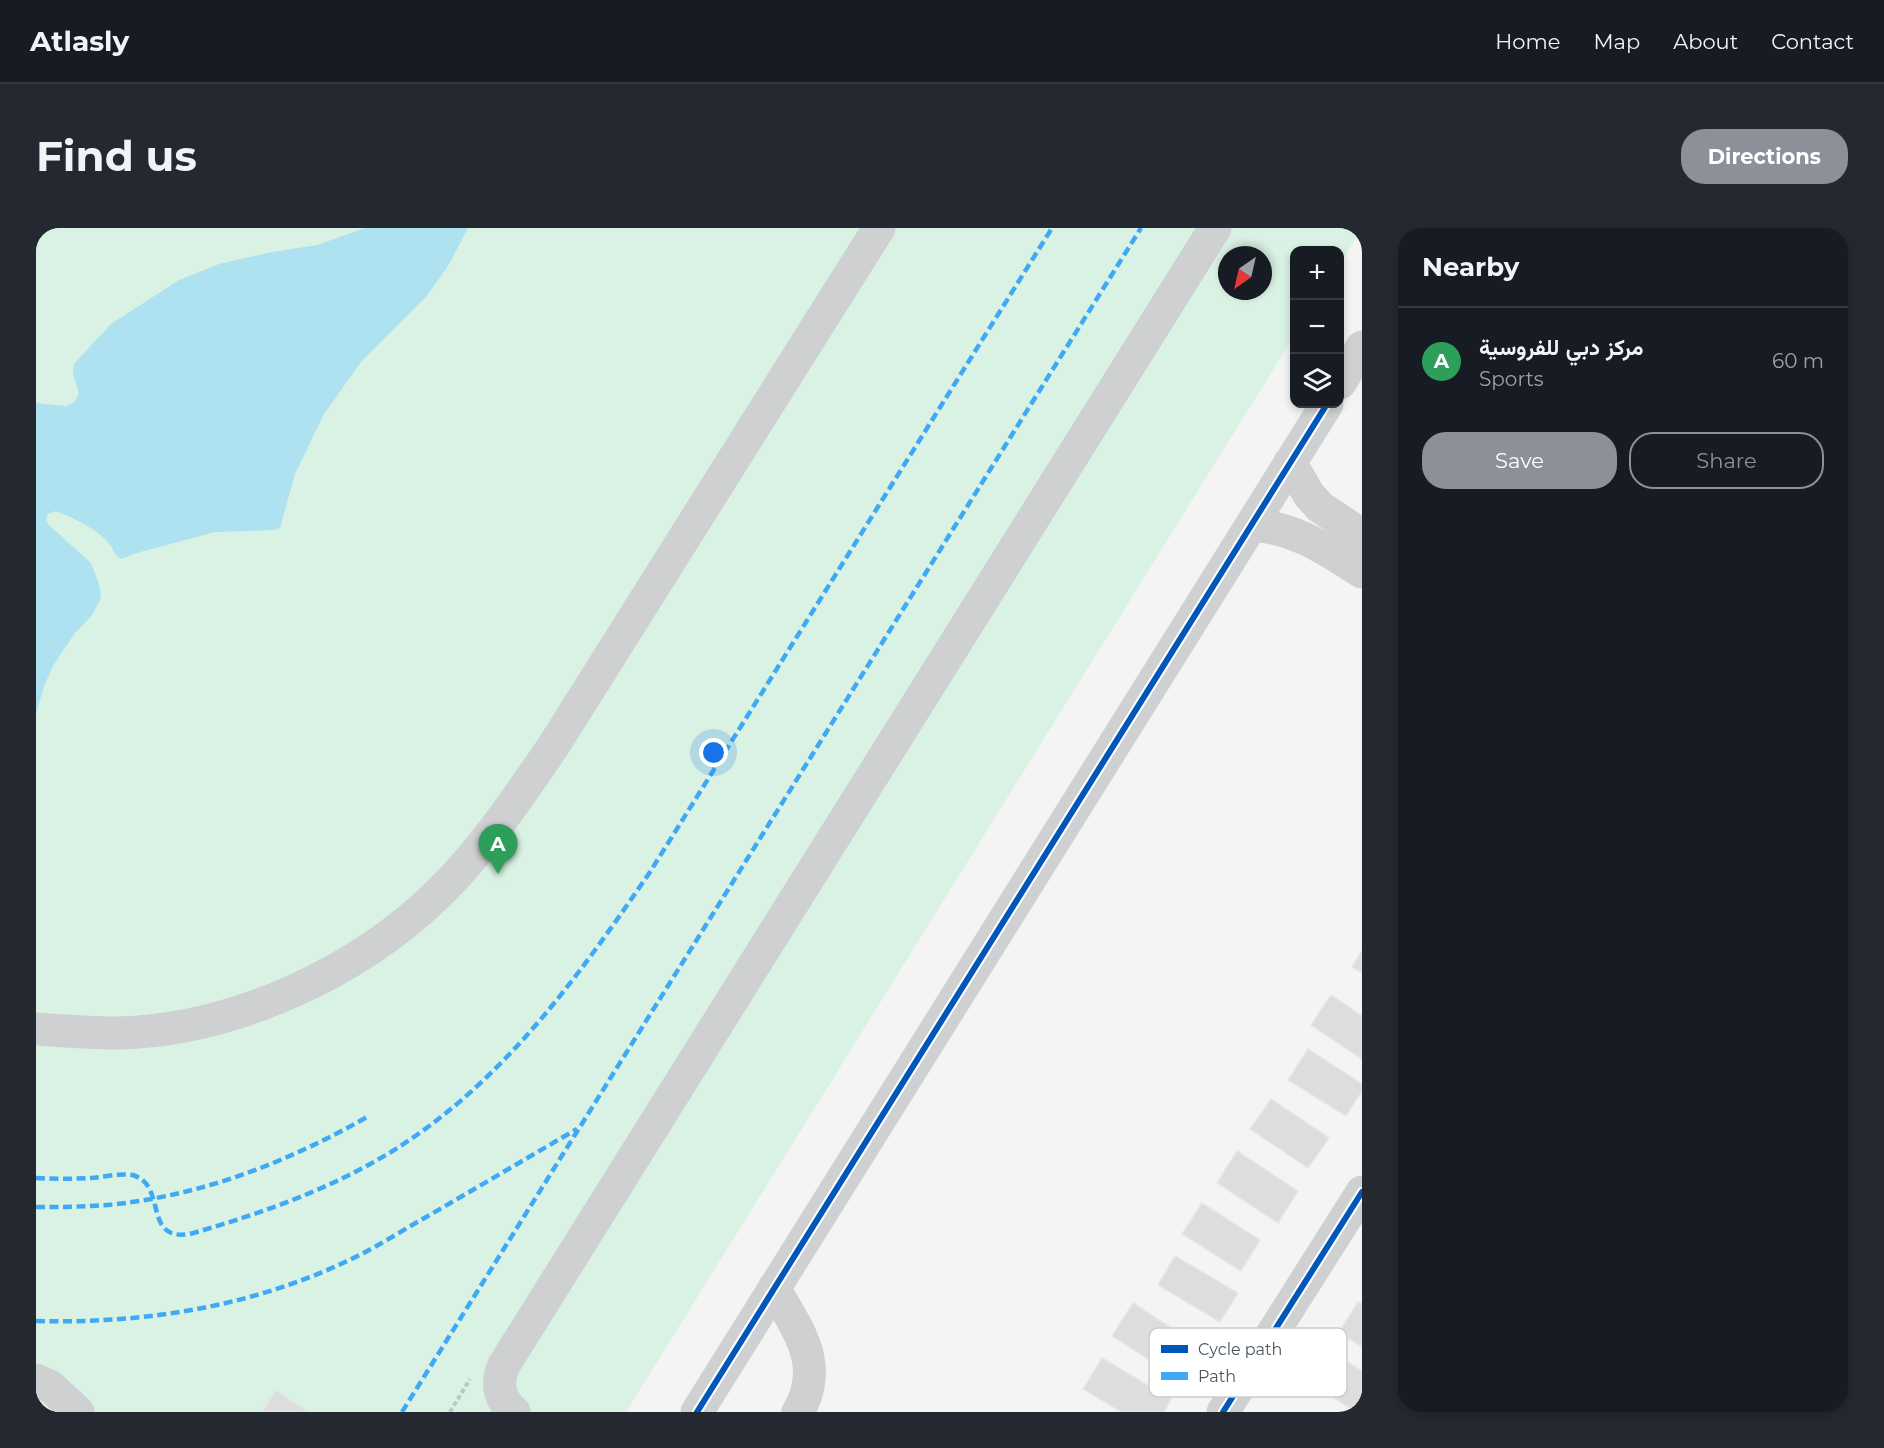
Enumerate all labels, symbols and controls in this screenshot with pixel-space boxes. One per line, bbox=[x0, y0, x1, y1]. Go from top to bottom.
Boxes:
text: Atlasly bbox=[30, 24, 129, 58]
text: Home bbox=[1495, 29, 1560, 54]
text: Map bbox=[1593, 29, 1640, 54]
text: About bbox=[1673, 29, 1738, 54]
text: Contact bbox=[1771, 29, 1854, 54]
button: Directions bbox=[1681, 129, 1848, 184]
text: Find us bbox=[36, 130, 197, 182]
north arrow bbox=[1218, 246, 1272, 300]
map controls bbox=[1290, 246, 1344, 408]
button: + bbox=[1290, 246, 1344, 300]
text: Nearby bbox=[1422, 251, 1519, 283]
button: − bbox=[1290, 300, 1344, 354]
text: مركز دبي للفروسية bbox=[1479, 334, 1643, 361]
text: A bbox=[1434, 349, 1449, 373]
text: 60 m bbox=[1772, 349, 1824, 373]
button: layers bbox=[1290, 354, 1344, 408]
text: Sports bbox=[1479, 367, 1544, 391]
button: Save bbox=[1422, 432, 1617, 489]
button: Share bbox=[1629, 432, 1824, 489]
your location bbox=[699, 738, 728, 767]
pin: A bbox=[478, 824, 518, 874]
legend bbox=[1149, 1328, 1347, 1397]
text: Cycle path bbox=[1198, 1340, 1282, 1359]
text: Path bbox=[1198, 1367, 1236, 1386]

